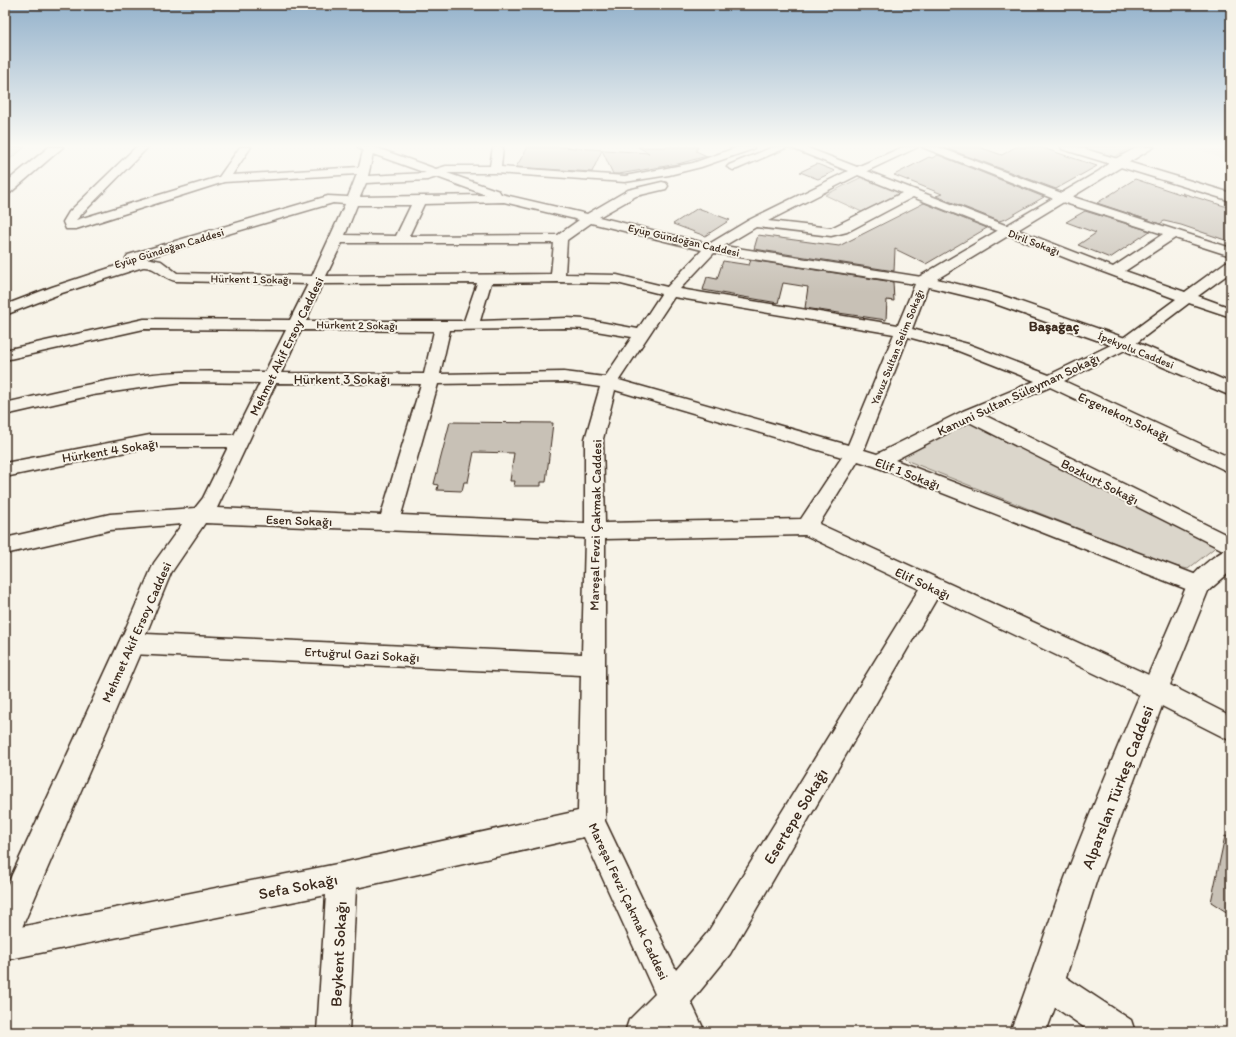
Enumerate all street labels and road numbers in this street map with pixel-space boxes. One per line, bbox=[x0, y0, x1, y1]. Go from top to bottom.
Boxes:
street label: Eyüp Gündoğan Caddesi bbox=[627, 221, 741, 260]
street label: Eyüp Gündoğan Caddesi bbox=[113, 226, 226, 271]
street label: Diril Sokağı bbox=[1006, 227, 1062, 258]
street label: Hürkent 1 Sokağı bbox=[211, 272, 292, 287]
street label: Mehmet Akif Ersoy Caddesi bbox=[246, 274, 327, 418]
street label: Yavuz Sultan Selim Sokağı bbox=[868, 287, 927, 407]
street label: Hürkent 2 Sokağı bbox=[316, 318, 398, 333]
street label: İpekyolu Caddesi bbox=[1096, 329, 1176, 372]
street label: Kanuni Sultan Süleyman Sokağı bbox=[935, 350, 1102, 439]
street label: Hürkent 3 Sokağı bbox=[294, 372, 390, 387]
street label: Ergenekon Sokağı bbox=[1076, 389, 1172, 444]
street label: Hürkent 4 Sokağı bbox=[61, 435, 159, 465]
street label: Mareşal Fevzi Çakmak Caddesi bbox=[587, 439, 604, 611]
street label: Elif 1 Sokağı bbox=[873, 454, 942, 493]
street label: Bozkurt Sokağı bbox=[1059, 455, 1141, 507]
street label: Esen Sokağı bbox=[266, 512, 332, 529]
street label: Mehmet Akif Ersoy Caddesi bbox=[99, 560, 174, 705]
street label: Elif Sokağı bbox=[893, 564, 953, 603]
street label: Ertuğrul Gazi Sokağı bbox=[304, 644, 420, 665]
street label: Alparslan Türkeş Caddesi bbox=[1077, 703, 1157, 872]
street label: Esertepe Sokağı bbox=[759, 765, 832, 868]
street label: Mareşal Fevzi Çakmak Caddesi bbox=[586, 820, 672, 982]
street label: Sefa Sokağı bbox=[257, 870, 339, 903]
street label: Beykent Sokağı bbox=[326, 901, 351, 1007]

